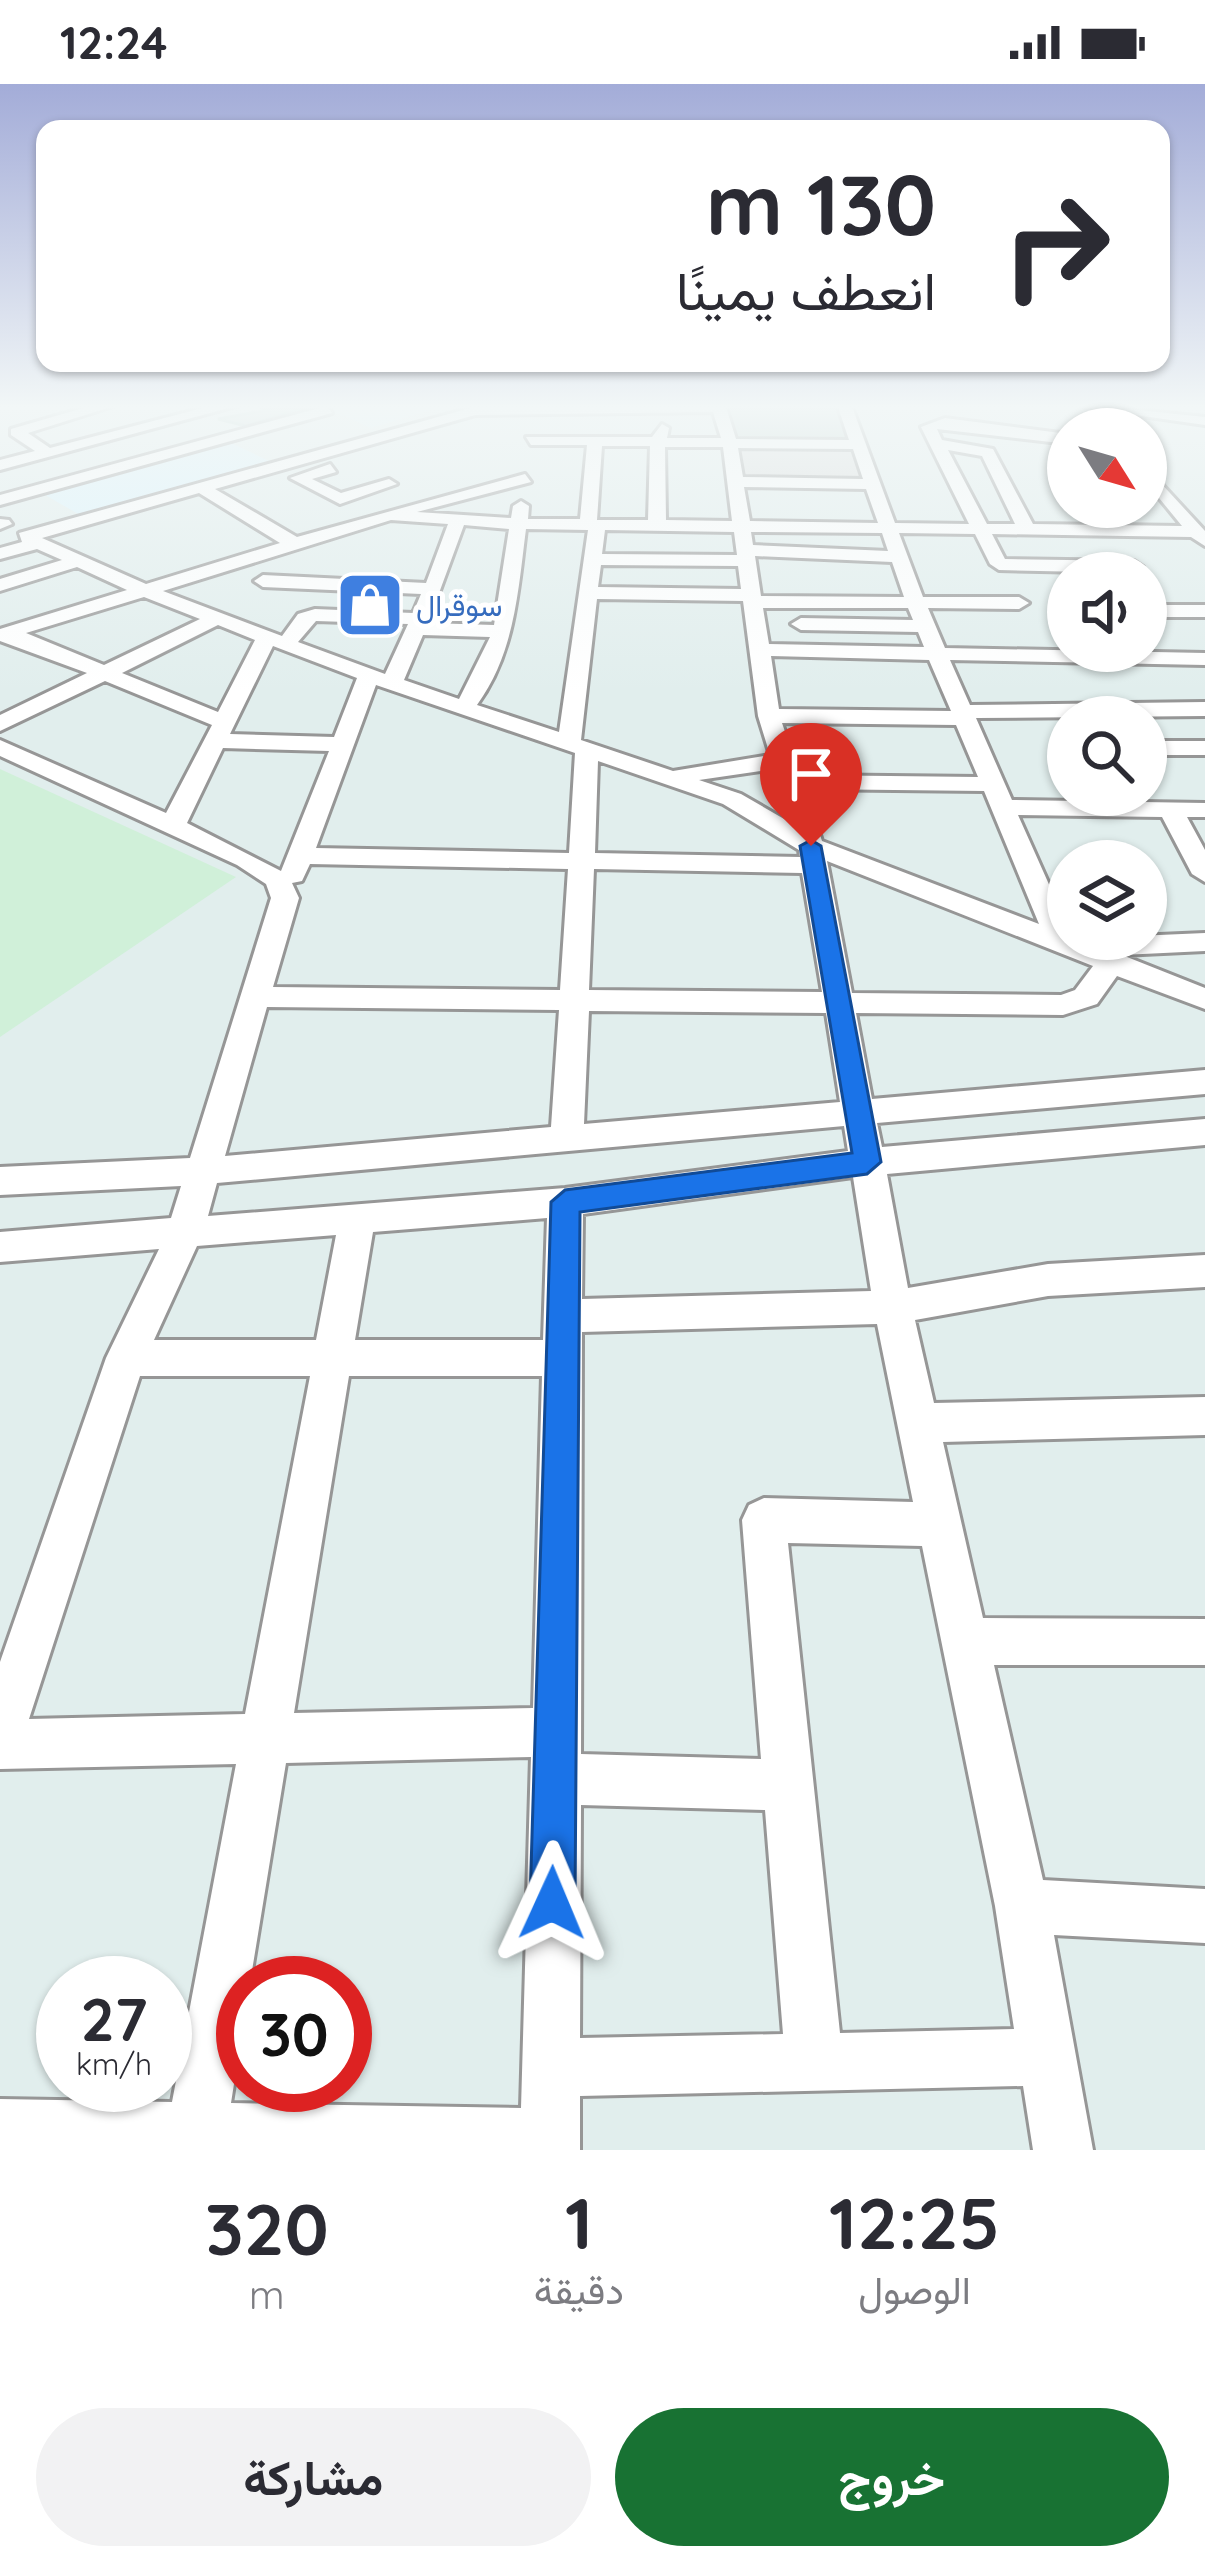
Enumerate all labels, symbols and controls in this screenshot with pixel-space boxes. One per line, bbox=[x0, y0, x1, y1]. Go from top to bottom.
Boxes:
text: 12:24 bbox=[60, 14, 167, 70]
text: 130 m bbox=[706, 151, 936, 256]
icon: right bbox=[978, 168, 1134, 324]
text: انعطف يمينًا bbox=[676, 256, 936, 324]
north arrow bbox=[1047, 408, 1167, 528]
map controls bbox=[1047, 408, 1167, 960]
button: sound bbox=[1047, 552, 1167, 672]
shop icon: سوقرال bbox=[335, 570, 405, 640]
place label: سوقرال bbox=[416, 586, 502, 624]
button: search bbox=[1047, 696, 1167, 816]
pin bbox=[760, 723, 862, 846]
icon: arrive bbox=[778, 741, 844, 807]
button: layers bbox=[1047, 840, 1167, 960]
position arrow bbox=[489, 1840, 615, 1966]
speed limit sign: 30 bbox=[216, 1956, 372, 2112]
text: 27 bbox=[80, 1981, 148, 2056]
text: km/h bbox=[76, 2045, 152, 2083]
text: 1 bbox=[565, 2177, 593, 2267]
text: 12:25 bbox=[829, 2177, 1000, 2267]
text: 320 bbox=[205, 2183, 329, 2273]
text: دقيقة bbox=[534, 2265, 624, 2314]
text: الوصول bbox=[858, 2265, 971, 2314]
text: m bbox=[249, 2270, 285, 2319]
button: مشاركة bbox=[36, 2408, 591, 2546]
button: خروج bbox=[615, 2408, 1169, 2546]

